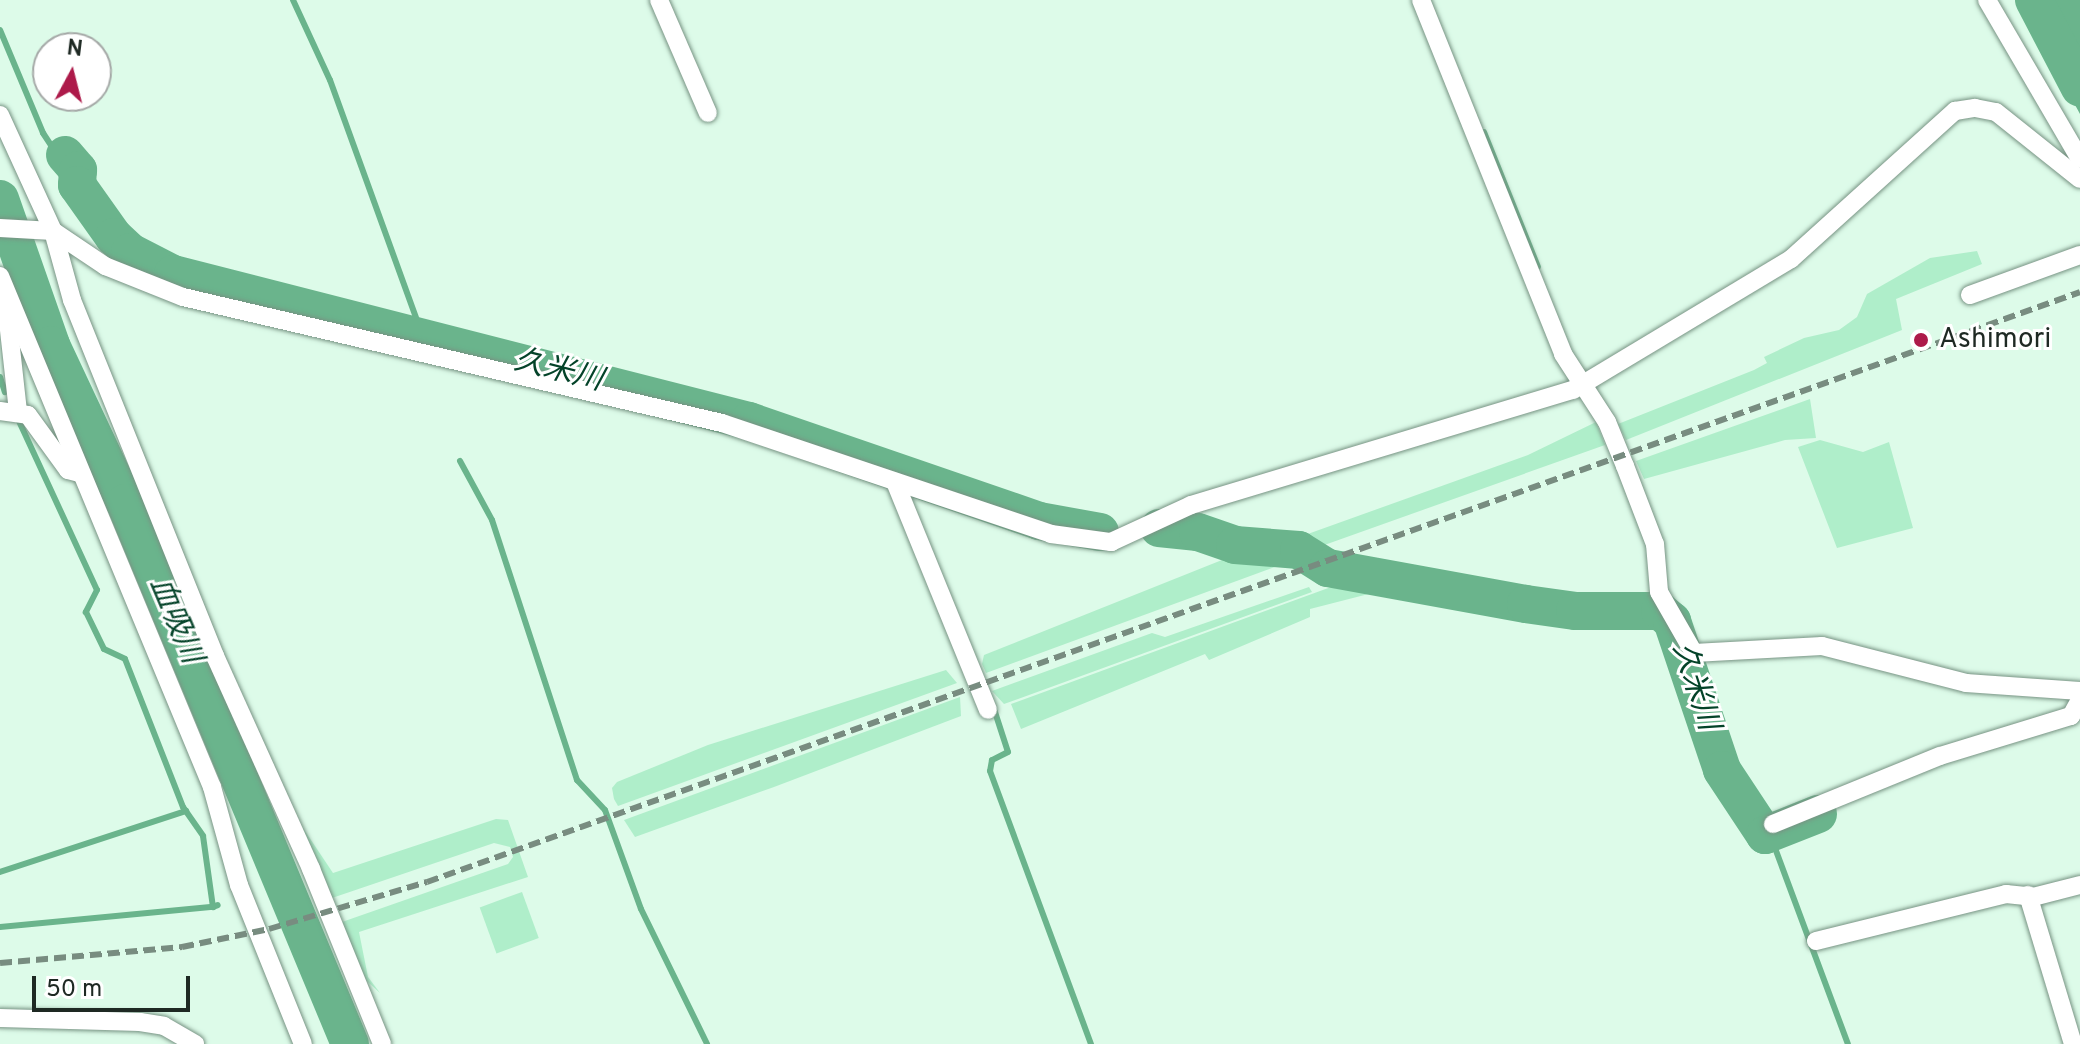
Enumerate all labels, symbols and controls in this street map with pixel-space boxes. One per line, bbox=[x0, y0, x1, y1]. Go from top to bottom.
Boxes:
north arrow bbox=[32, 32, 112, 112]
text: N bbox=[65, 35, 84, 64]
place label: Ashimori bbox=[1939, 323, 2051, 357]
marker: Ashimori bbox=[1910, 329, 1932, 351]
water label: 久米川 bbox=[510, 344, 606, 400]
water label: 血吸川 bbox=[140, 573, 208, 669]
water label: 久米川 bbox=[1663, 639, 1725, 735]
scale bar bbox=[36, 960, 194, 1010]
text: 50 m bbox=[46, 975, 102, 1005]

